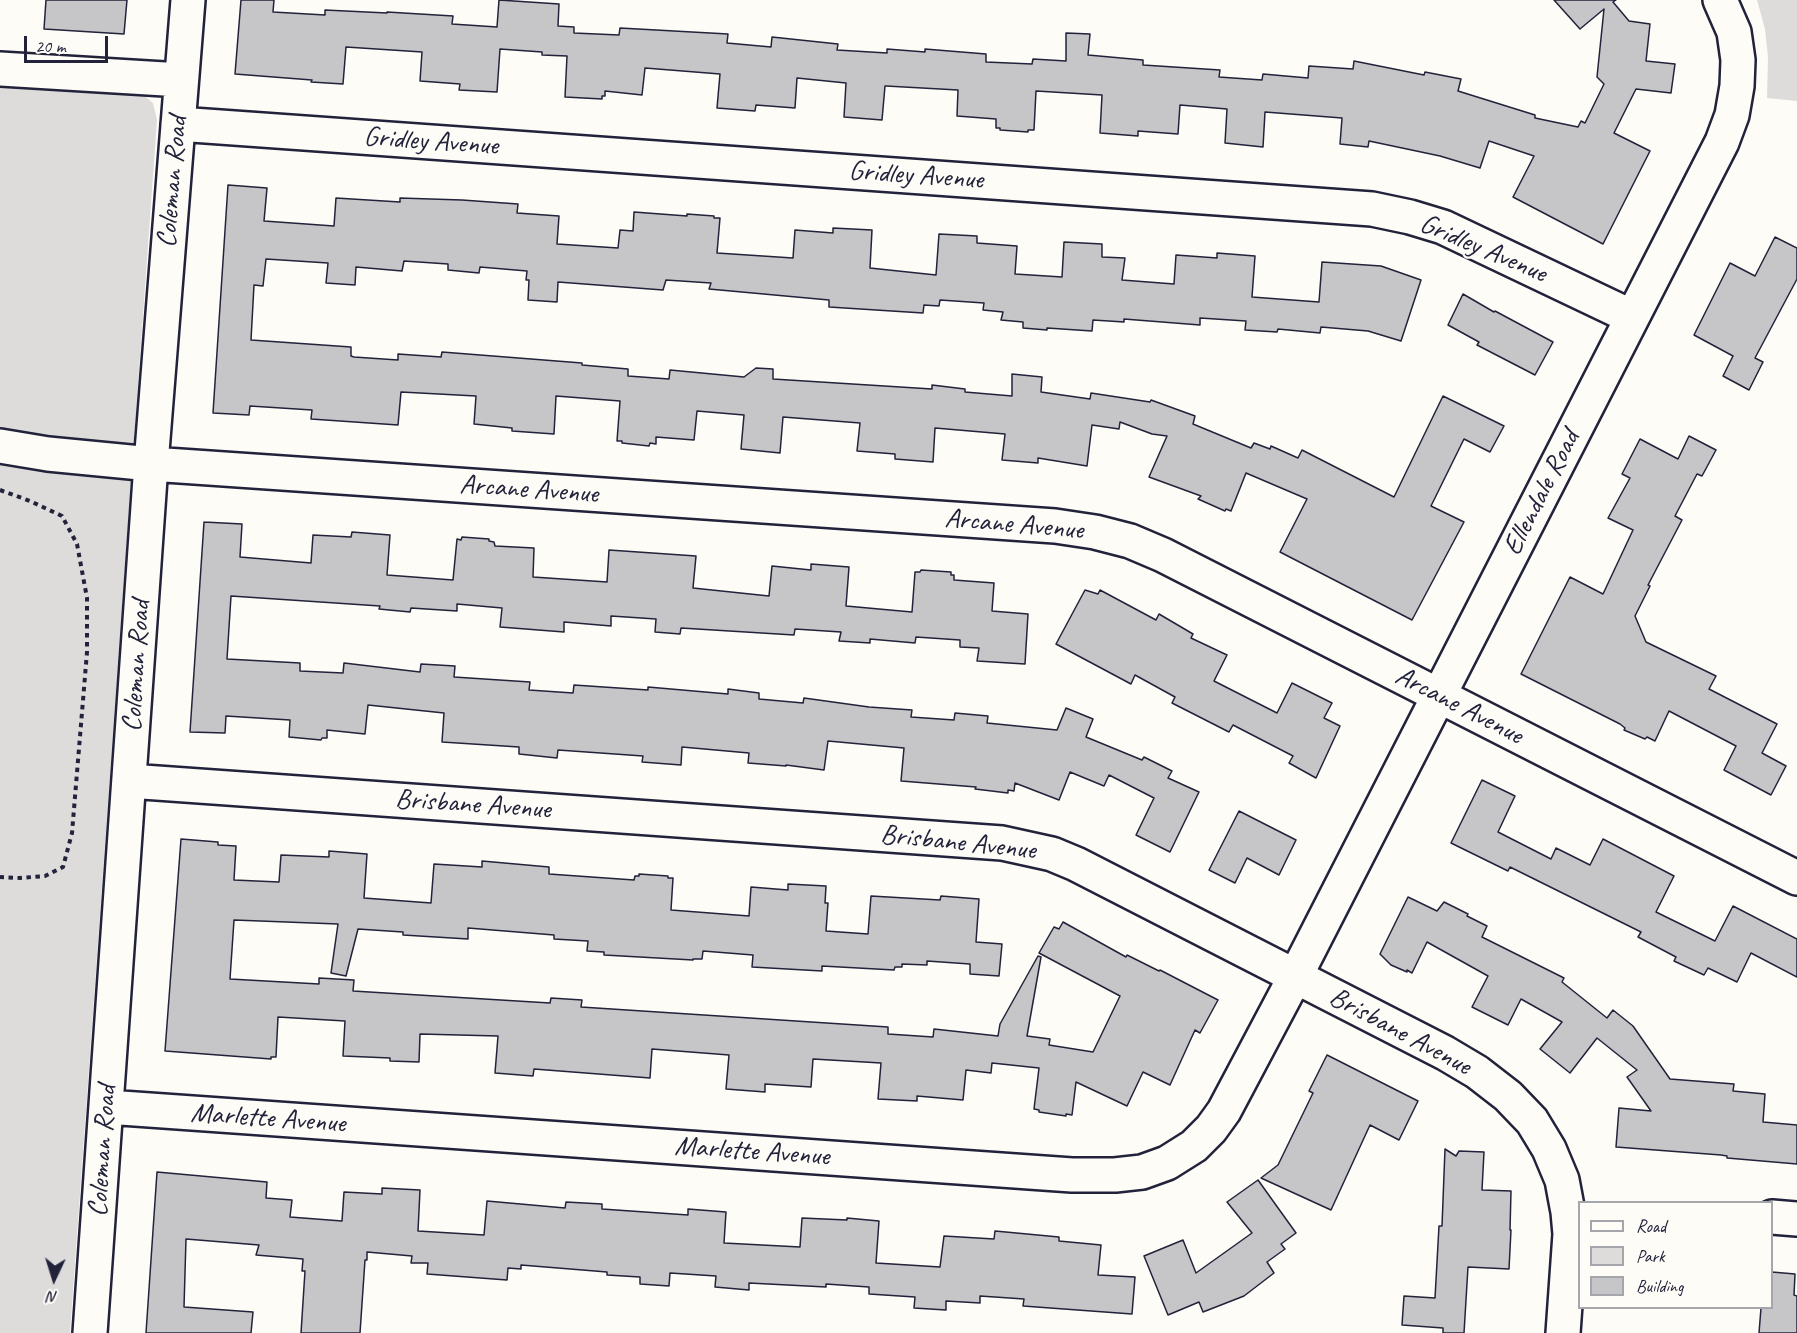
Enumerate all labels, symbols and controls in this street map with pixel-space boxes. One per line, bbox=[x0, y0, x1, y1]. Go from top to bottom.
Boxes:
scale bar bbox=[27, 24, 111, 62]
text: 20 m bbox=[35, 35, 66, 57]
street label: Coleman Road bbox=[151, 115, 195, 249]
street label: Gridley Avenue bbox=[363, 121, 499, 163]
street label: Gridley Avenue bbox=[848, 155, 984, 197]
street label: Gridley Avenue bbox=[1414, 207, 1552, 291]
street label: Ellendale Road bbox=[1496, 425, 1588, 561]
street label: Arcane Avenue bbox=[459, 468, 599, 512]
street label: Arcane Avenue bbox=[943, 502, 1085, 548]
street label: Coleman Road bbox=[116, 599, 158, 733]
street label: Arcane Avenue bbox=[1390, 660, 1528, 752]
street label: Brisbane Avenue bbox=[394, 783, 552, 827]
street label: Brisbane Avenue bbox=[879, 818, 1037, 868]
street label: Brisbane Avenue bbox=[1323, 981, 1477, 1083]
street label: Coleman Road bbox=[82, 1084, 124, 1218]
street label: Marlette Avenue bbox=[189, 1097, 347, 1141]
street label: Marlette Avenue bbox=[673, 1130, 831, 1174]
legend bbox=[1578, 1201, 1773, 1309]
text: Road bbox=[1636, 1215, 1666, 1237]
text: Park bbox=[1636, 1245, 1665, 1267]
north arrow bbox=[24, 1249, 84, 1309]
text: Building bbox=[1636, 1275, 1683, 1297]
text: N bbox=[47, 1287, 58, 1307]

